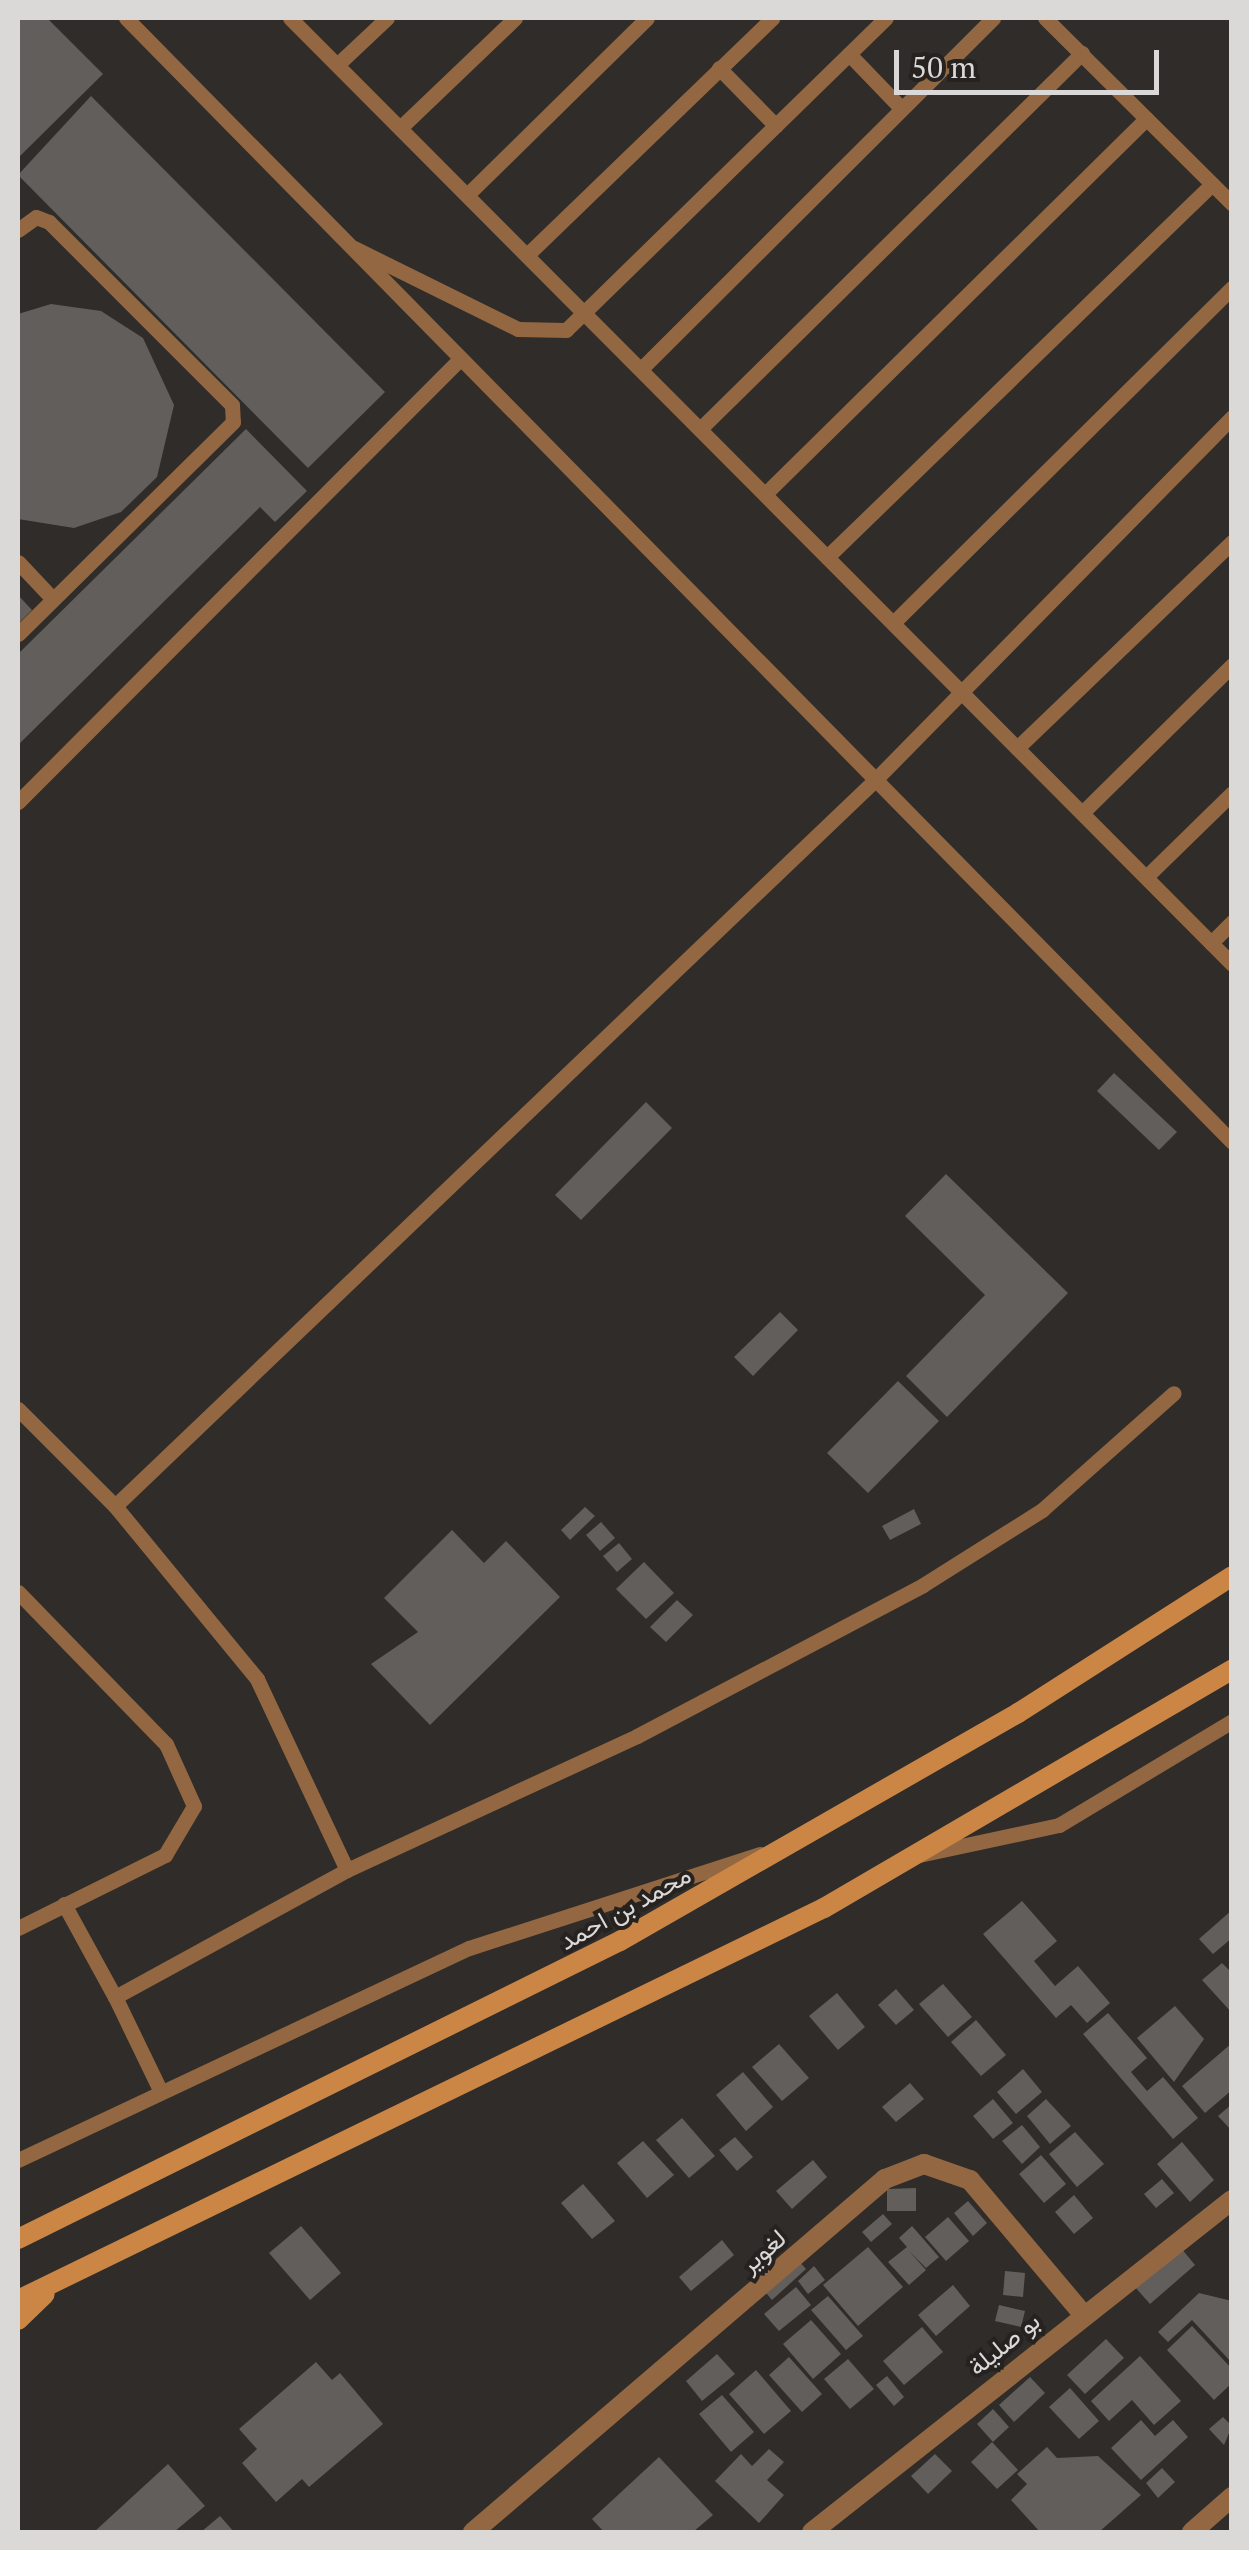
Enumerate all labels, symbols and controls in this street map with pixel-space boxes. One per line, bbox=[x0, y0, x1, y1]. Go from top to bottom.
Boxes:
scale bar bbox=[899, 30, 1164, 92]
text: 50 m bbox=[911, 47, 976, 87]
street label: محمد بن احمد bbox=[554, 1860, 696, 1956]
street label: لغوير bbox=[734, 2223, 792, 2279]
street label: بو صليلة bbox=[962, 2306, 1046, 2382]

